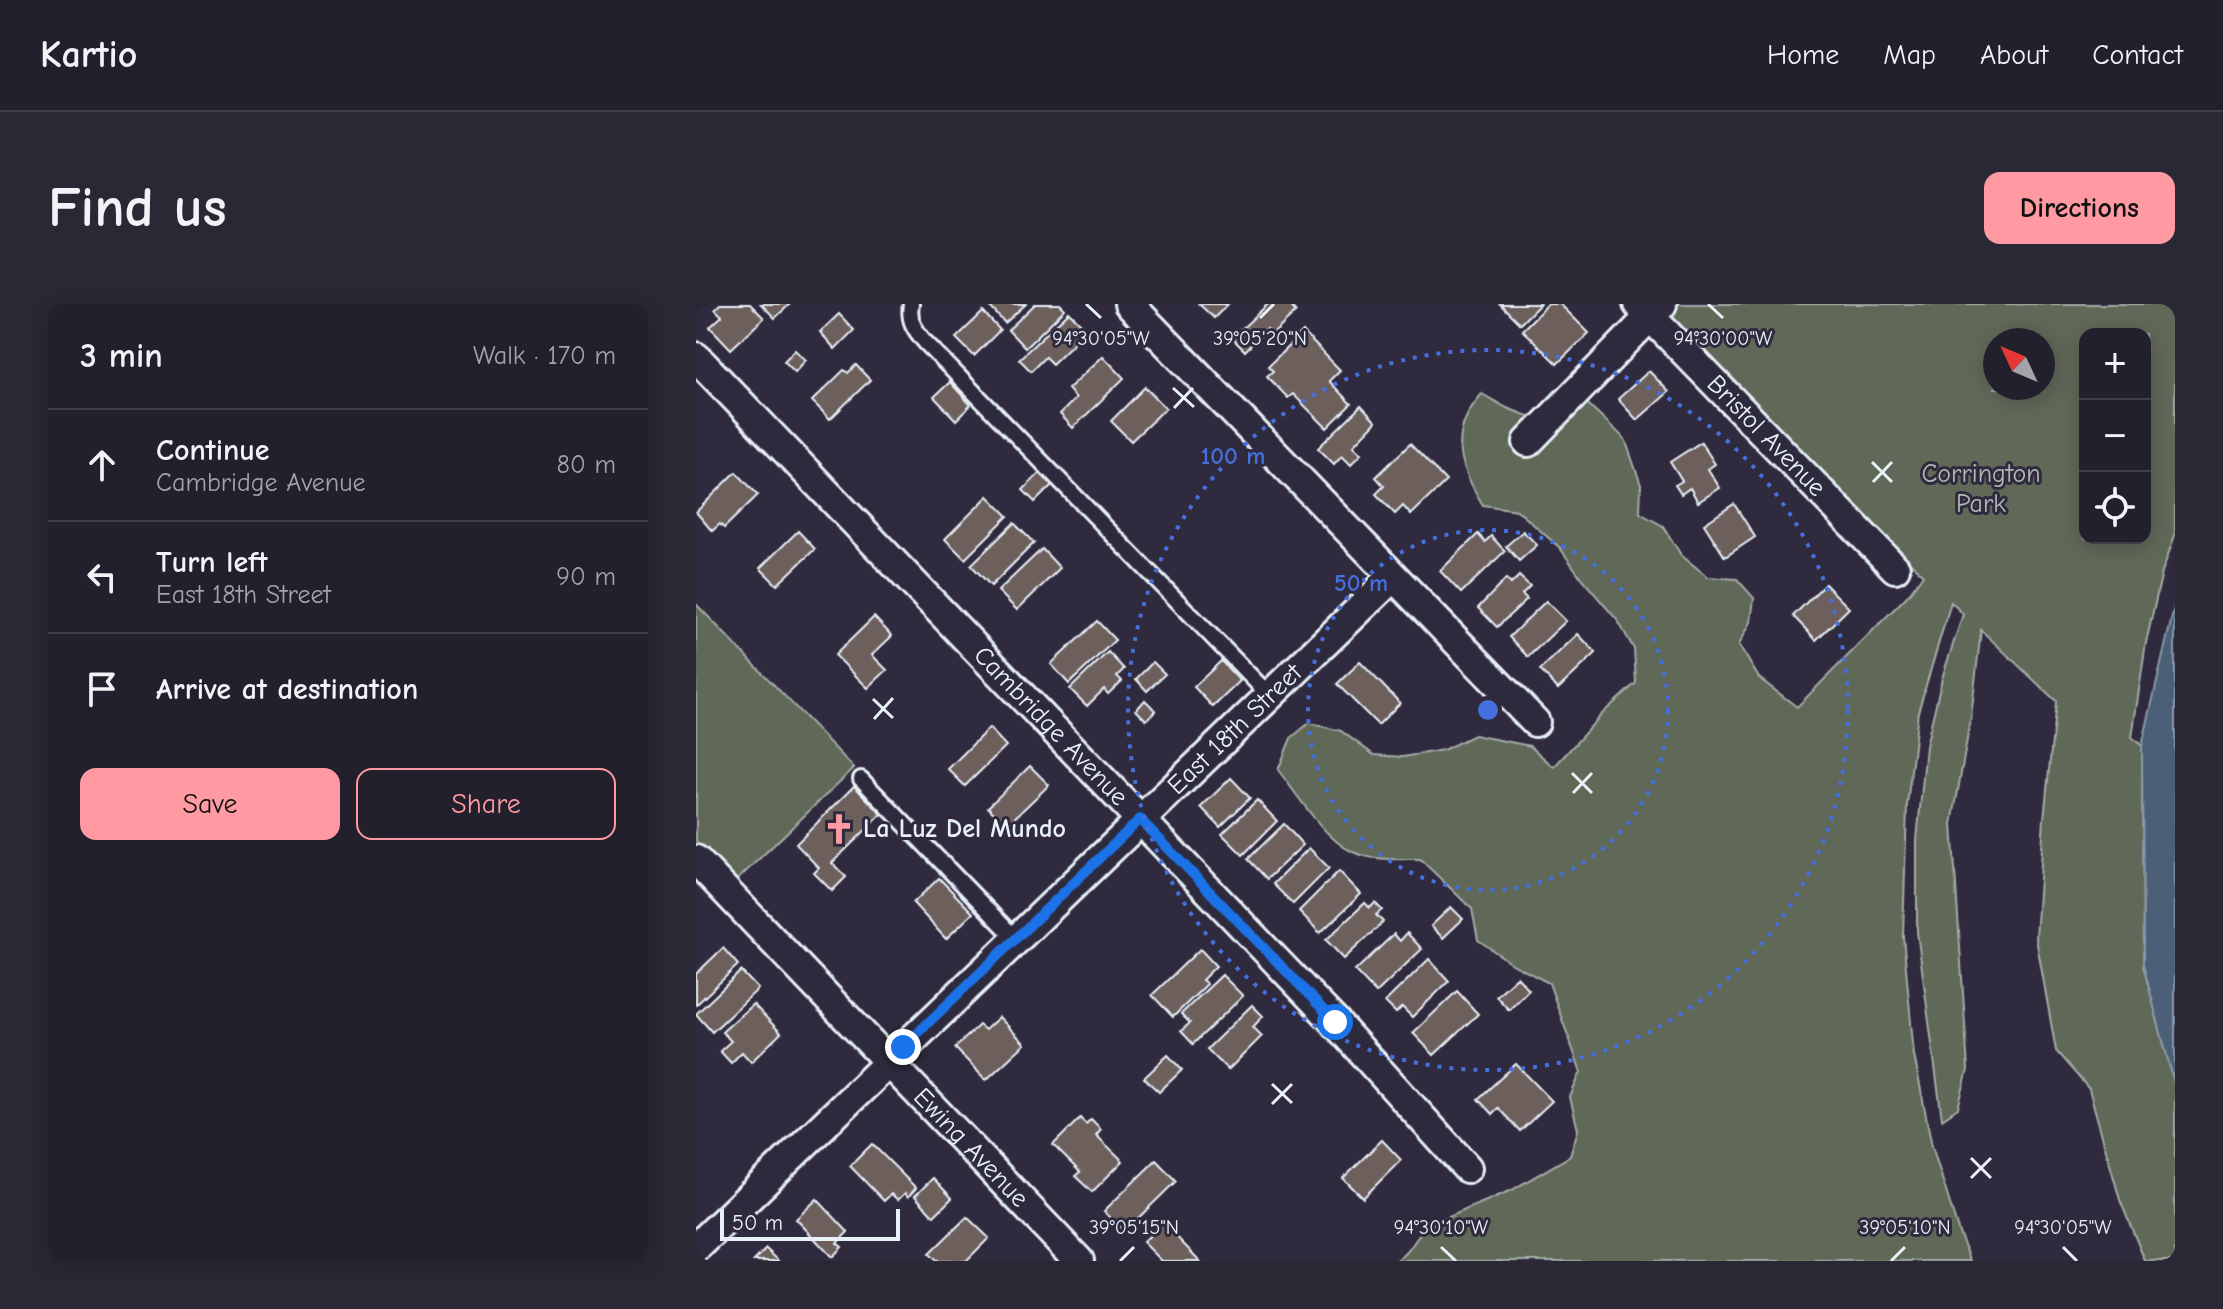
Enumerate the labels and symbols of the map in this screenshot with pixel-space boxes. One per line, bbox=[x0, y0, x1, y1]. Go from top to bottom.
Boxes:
text: 94°30'05"W bbox=[1052, 327, 1150, 350]
text: 39°05'20"N bbox=[1213, 327, 1307, 350]
text: 94°30'00"W bbox=[1674, 327, 1773, 350]
north arrow bbox=[1983, 328, 2055, 400]
street label: Bristol Avenue bbox=[1701, 369, 1832, 503]
text: 100 m bbox=[1201, 442, 1265, 470]
park label: Corrington Park bbox=[1921, 459, 2041, 519]
text: 50 m bbox=[1334, 569, 1388, 597]
street label: Cambridge Avenue bbox=[967, 640, 1134, 812]
street label: East 18th Street bbox=[1161, 657, 1309, 801]
centre of rings bbox=[1474, 696, 1502, 724]
church icon: La Luz Del Mundo bbox=[822, 812, 856, 846]
place label: La Luz Del Mundo bbox=[863, 814, 1066, 844]
route start bbox=[1317, 1004, 1353, 1040]
route end bbox=[885, 1029, 921, 1065]
street label: Ewing Avenue bbox=[907, 1082, 1035, 1214]
scale bar bbox=[720, 1205, 900, 1241]
text: 39°05'15"N bbox=[1089, 1216, 1179, 1239]
text: 94°30'10"W bbox=[1394, 1216, 1489, 1239]
text: 39°05'10"N bbox=[1859, 1216, 1951, 1239]
text: 94°30'05"W bbox=[2014, 1216, 2112, 1239]

